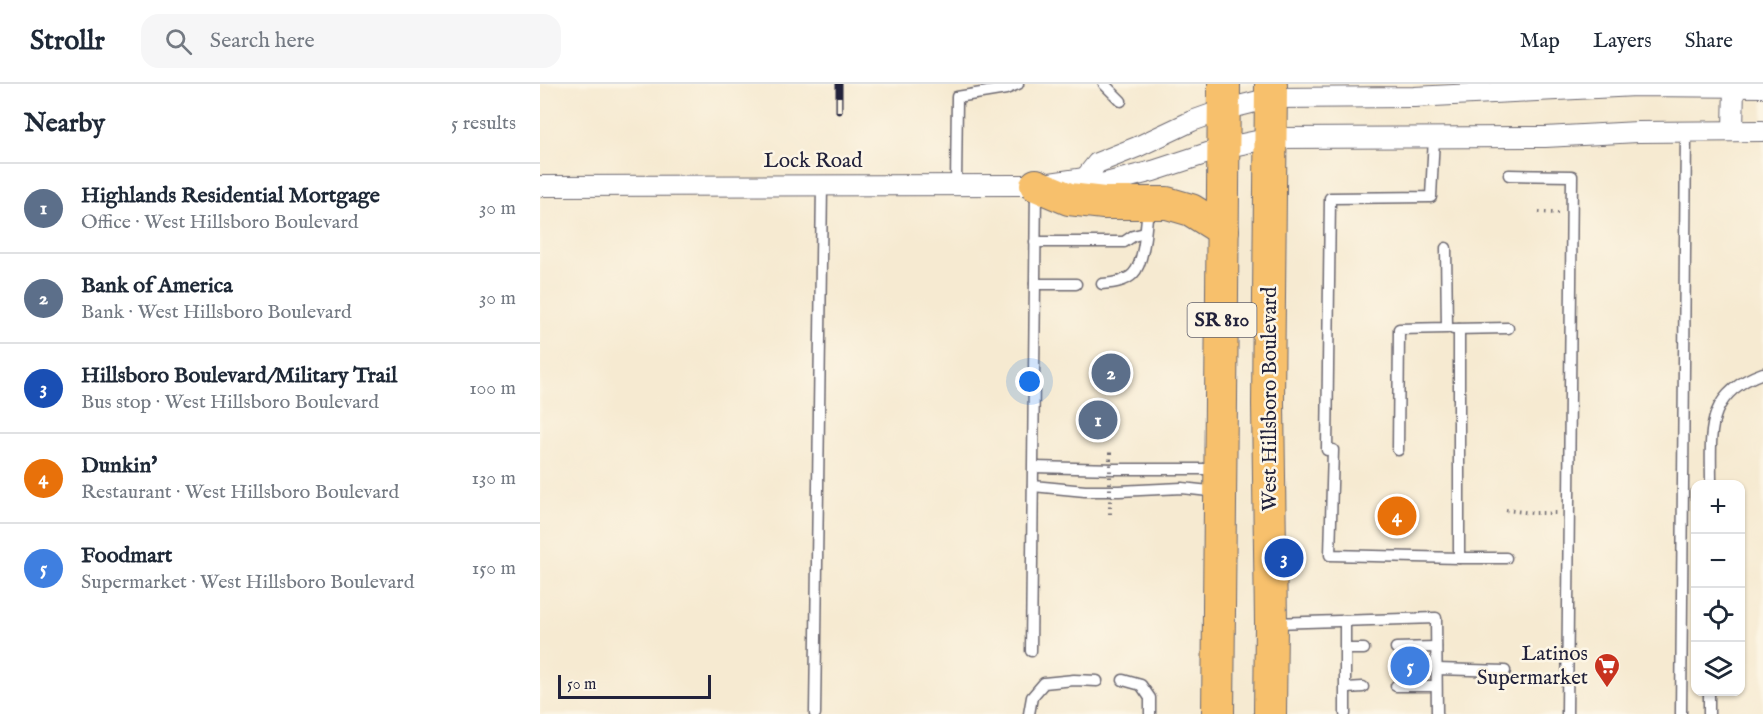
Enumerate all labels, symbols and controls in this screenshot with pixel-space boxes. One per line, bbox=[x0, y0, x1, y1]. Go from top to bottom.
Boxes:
search box bbox=[141, 14, 561, 68]
text: Strollr bbox=[30, 24, 105, 59]
icon: search bbox=[162, 25, 195, 58]
text: Search here bbox=[210, 27, 315, 55]
text: Map bbox=[1520, 28, 1560, 55]
text: Layers bbox=[1593, 28, 1652, 55]
text: Share bbox=[1685, 28, 1733, 55]
text: Nearby bbox=[24, 107, 105, 140]
text: 5 results bbox=[451, 111, 516, 136]
street label: Lock Road bbox=[764, 148, 863, 175]
text: Highlands Residential Mortgage bbox=[81, 182, 380, 210]
text: 1 bbox=[40, 196, 47, 221]
text: 30 m bbox=[479, 196, 516, 221]
text: Office · West Hillsboro Boulevard bbox=[81, 210, 358, 235]
text: Bank of America bbox=[81, 272, 233, 300]
text: 2 bbox=[39, 286, 48, 311]
text: 30 m bbox=[479, 286, 516, 311]
street label: West Hillsboro Boulevard bbox=[1257, 286, 1284, 511]
text: Bank · West Hillsboro Boulevard bbox=[81, 300, 352, 325]
road number: SR 810 bbox=[1188, 303, 1256, 337]
pin: 2 bbox=[1092, 350, 1130, 396]
text: Hillsboro Boulevard/Military Trail bbox=[81, 362, 397, 390]
your location bbox=[1015, 367, 1044, 396]
text: 3 bbox=[40, 376, 47, 401]
text: 100 m bbox=[469, 376, 516, 401]
text: Bus stop · West Hillsboro Boulevard bbox=[81, 390, 379, 415]
pin: 1 bbox=[1078, 398, 1118, 442]
text: Dunkin' bbox=[81, 452, 157, 480]
text: 4 bbox=[39, 466, 48, 491]
text: 130 m bbox=[471, 466, 516, 491]
text: Restaurant · West Hillsboro Boulevard bbox=[81, 480, 399, 505]
map controls bbox=[1691, 480, 1745, 696]
button: + bbox=[1691, 480, 1745, 534]
pin: 4 bbox=[1378, 494, 1416, 538]
button: − bbox=[1691, 534, 1745, 588]
pin: 3 bbox=[1264, 536, 1304, 580]
text: Foodmart bbox=[81, 542, 172, 570]
text: 5 bbox=[40, 556, 47, 581]
text: 150 m bbox=[472, 556, 516, 581]
text: Supermarket · West Hillsboro Boulevard bbox=[81, 570, 414, 595]
button: locate bbox=[1691, 588, 1745, 642]
place label: Latinos Supermarket bbox=[1477, 641, 1588, 692]
button: layers bbox=[1691, 642, 1745, 696]
pin: 5 bbox=[1390, 644, 1430, 688]
supermarket icon: Latinos Supermarket bbox=[1592, 651, 1622, 689]
scale bar bbox=[558, 672, 711, 700]
text: 50 m bbox=[567, 675, 596, 695]

